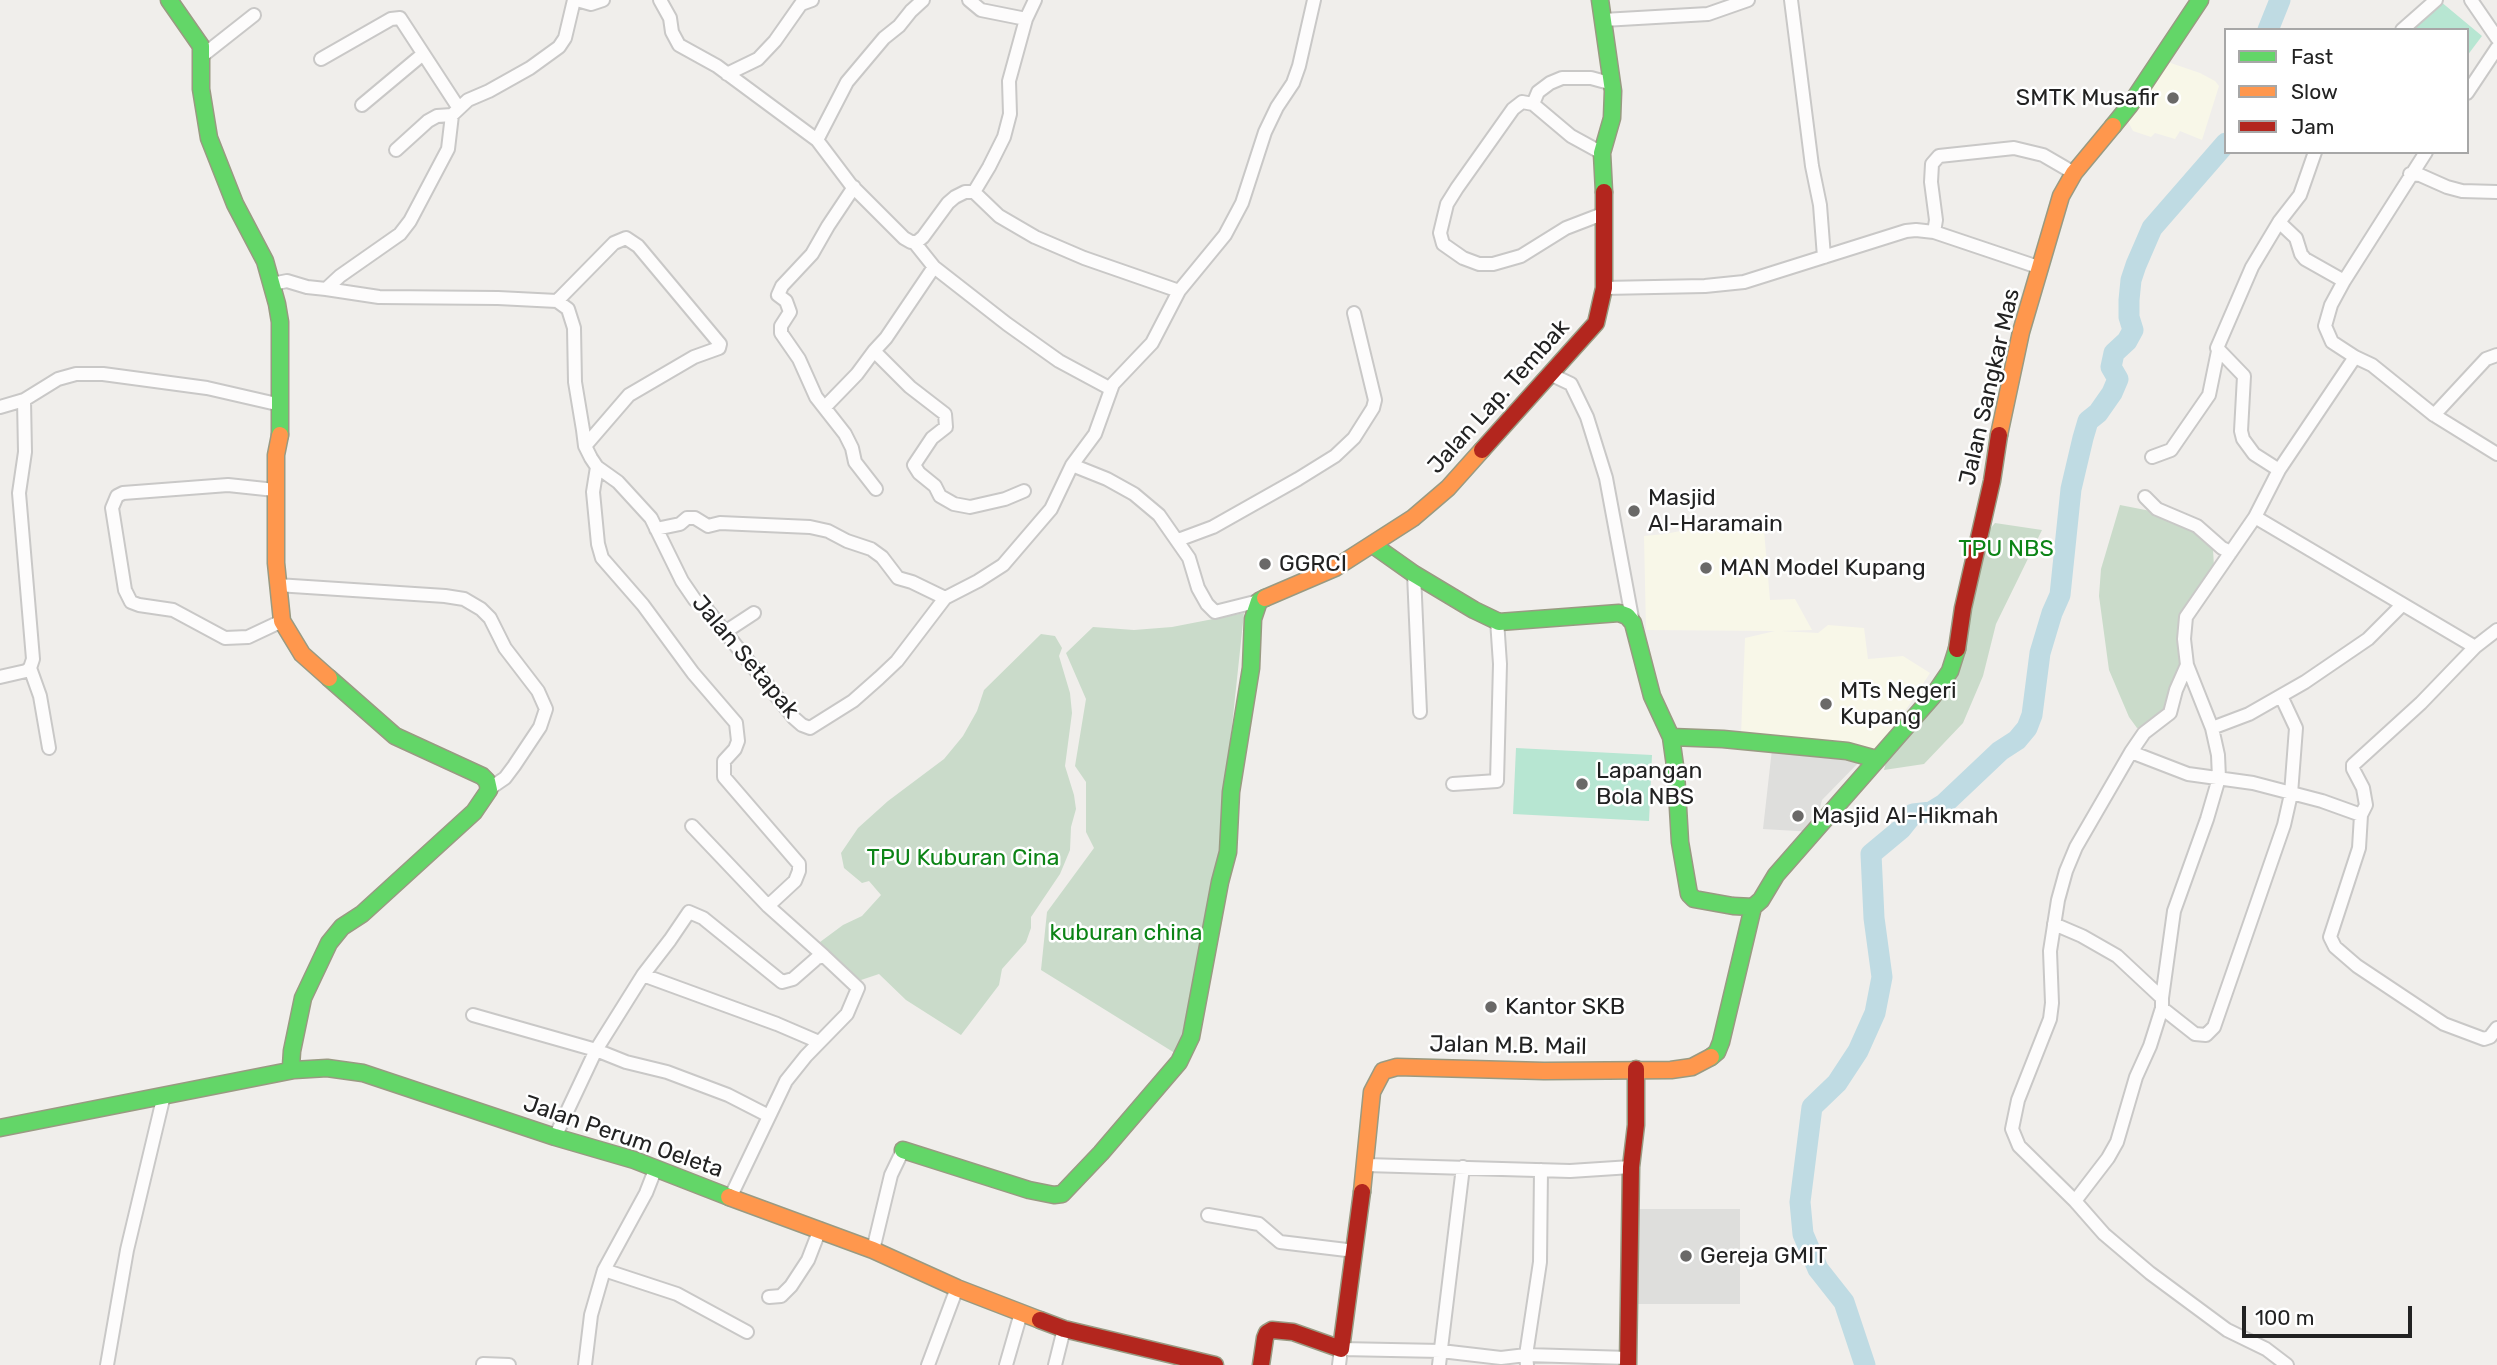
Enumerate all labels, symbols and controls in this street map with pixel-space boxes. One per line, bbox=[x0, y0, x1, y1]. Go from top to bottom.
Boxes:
legend bbox=[2224, 28, 2469, 154]
text: Fast bbox=[2291, 44, 2333, 69]
text: Slow bbox=[2291, 79, 2338, 104]
place label: SMTK Musafir bbox=[2016, 84, 2159, 112]
marker: SMTK Musafir bbox=[2165, 90, 2181, 106]
text: Jam bbox=[2291, 114, 2335, 139]
street label: Jalan Sangkar Mas bbox=[1954, 286, 2026, 488]
street label: Jalan Lap. Tembak bbox=[1422, 314, 1576, 480]
place label: Masjid Al-Haramain bbox=[1648, 484, 1783, 538]
marker: Masjid Al-Haramain bbox=[1626, 503, 1642, 519]
park label: TPU NBS bbox=[1958, 535, 2054, 563]
place label: GGRCI bbox=[1279, 550, 1347, 578]
place label: MAN Model Kupang bbox=[1720, 554, 1926, 582]
marker: GGRCI bbox=[1257, 556, 1273, 572]
marker: MAN Model Kupang bbox=[1698, 560, 1714, 576]
street label: Jalan Setapak bbox=[686, 590, 804, 724]
place label: MTs Negeri Kupang bbox=[1840, 677, 1957, 731]
marker: MTs Negeri Kupang bbox=[1818, 696, 1834, 712]
place label: Lapangan Bola NBS bbox=[1596, 757, 1702, 811]
marker: Lapangan Bola NBS bbox=[1574, 776, 1590, 792]
place label: Masjid Al-Hikmah bbox=[1812, 802, 1998, 830]
marker: Masjid Al-Hikmah bbox=[1790, 808, 1806, 824]
park label: TPU Kuburan Cina bbox=[867, 844, 1059, 872]
park label: kuburan china bbox=[1050, 919, 1202, 947]
place label: Kantor SKB bbox=[1505, 993, 1625, 1021]
marker: Kantor SKB bbox=[1483, 999, 1499, 1015]
street label: Jalan M.B. Mail bbox=[1429, 1031, 1587, 1061]
street label: Jalan Perum Oeleta bbox=[519, 1090, 727, 1184]
place label: Gereja GMIT bbox=[1700, 1242, 1828, 1270]
marker: Gereja GMIT bbox=[1678, 1248, 1694, 1264]
scale bar bbox=[2245, 1292, 2415, 1336]
text: 100 m bbox=[2255, 1305, 2314, 1330]

